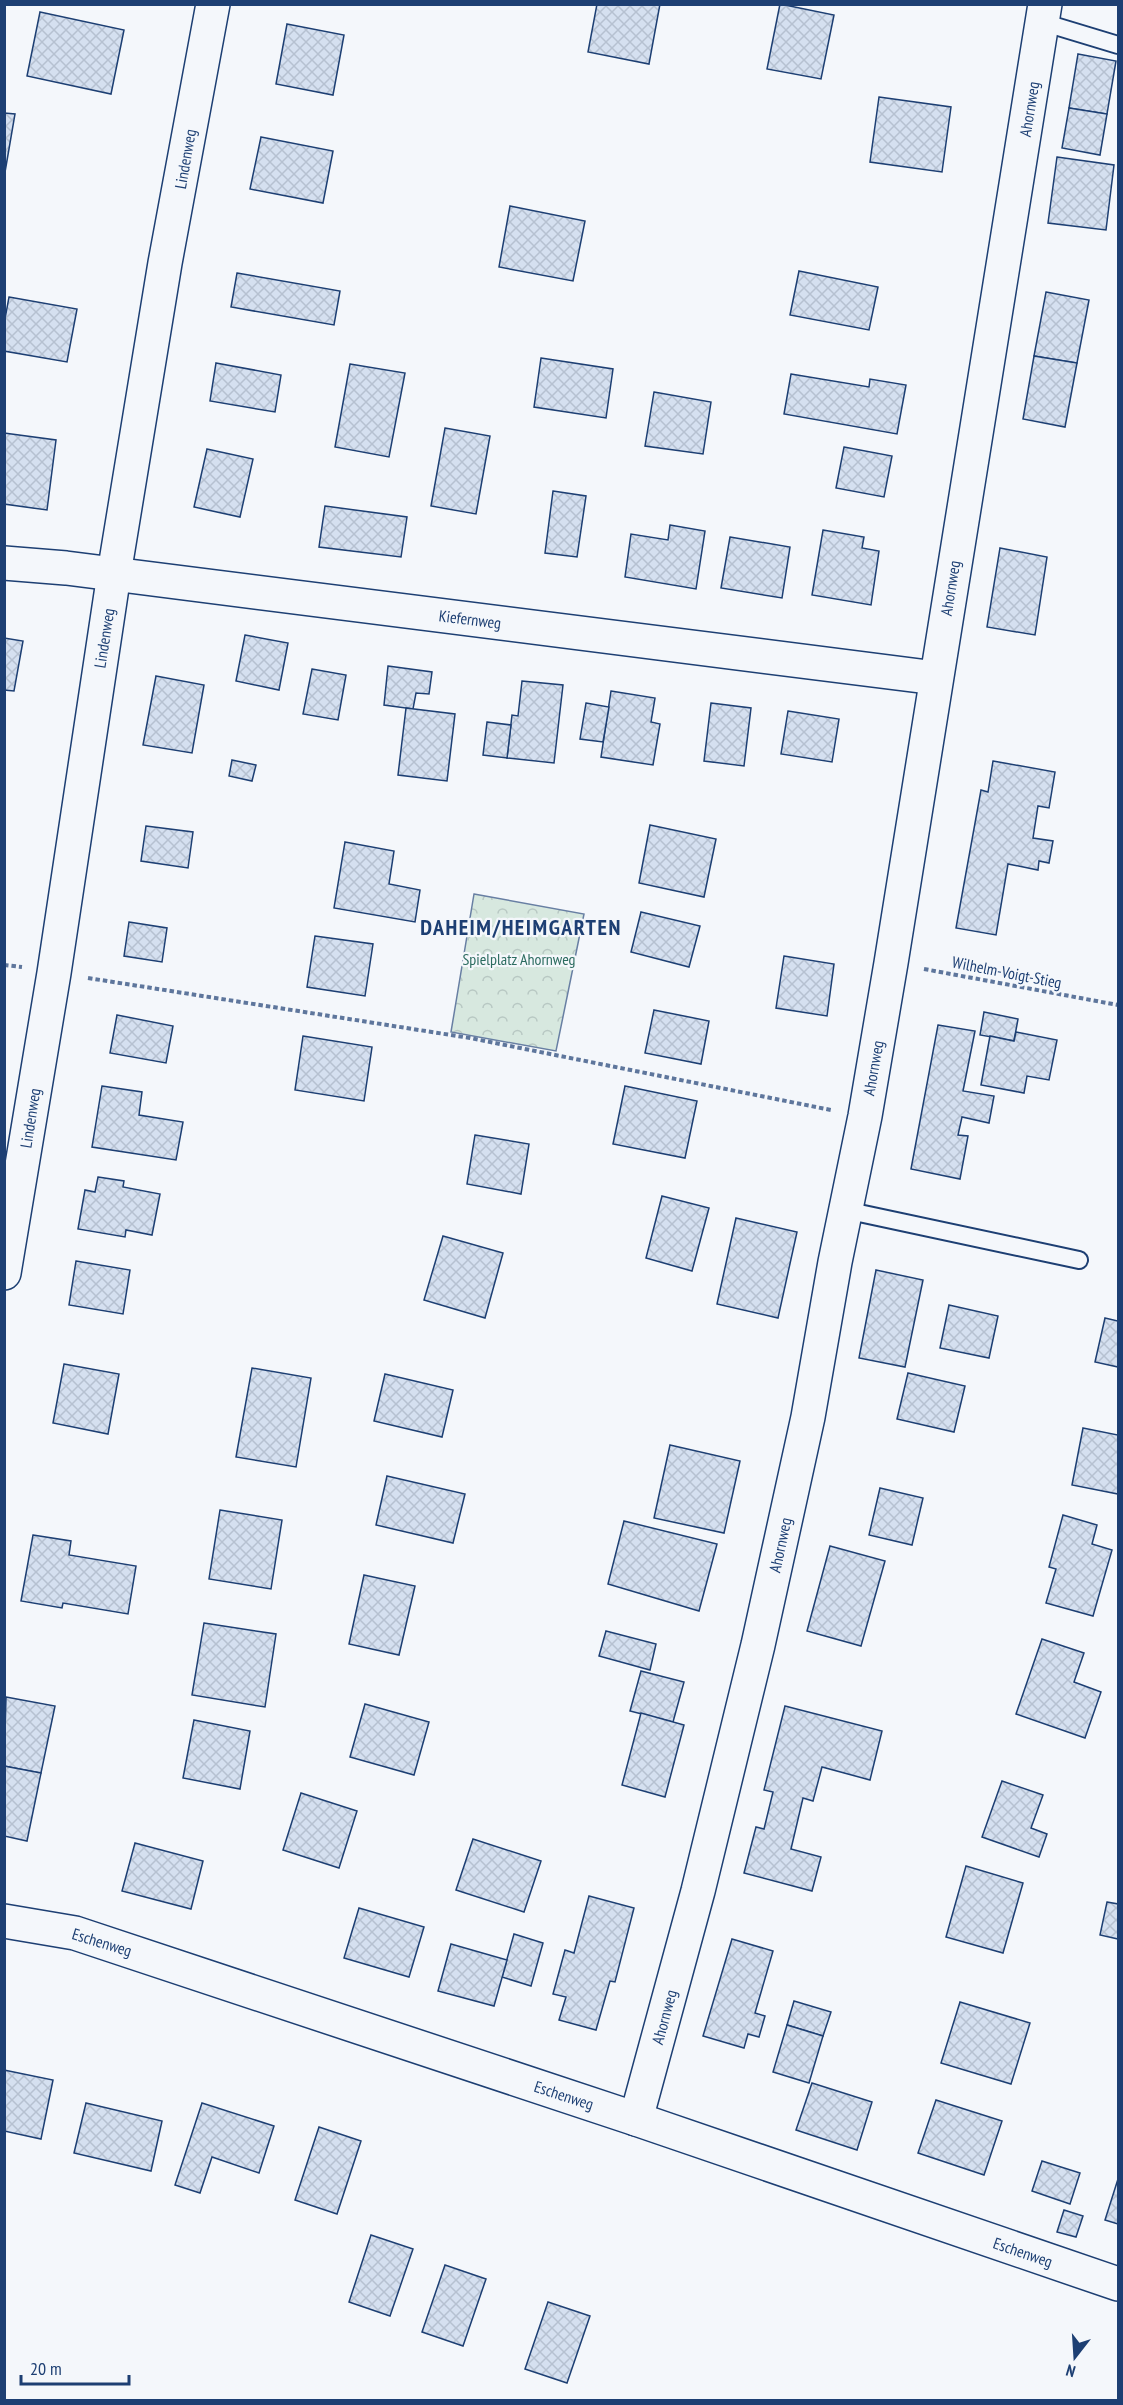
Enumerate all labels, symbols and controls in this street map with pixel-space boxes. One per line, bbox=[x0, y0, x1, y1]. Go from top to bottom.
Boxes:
street label: Ahornweg bbox=[1015, 80, 1043, 138]
street label: Lindenweg bbox=[170, 128, 200, 190]
street label: Ahornweg bbox=[936, 559, 964, 617]
street label: Kiefernweg bbox=[438, 605, 502, 633]
street label: Lindenweg bbox=[89, 607, 119, 669]
district label: DAHEIM/HEIMGARTEN bbox=[420, 913, 622, 941]
park label: Spielplatz Ahornweg bbox=[462, 949, 576, 969]
street label: Wilhelm-Voigt-Stieg bbox=[951, 952, 1063, 992]
street label: Ahornweg bbox=[858, 1039, 888, 1097]
street label: Lindenweg bbox=[15, 1087, 45, 1149]
street label: Ahornweg bbox=[764, 1516, 796, 1574]
street label: Eschenweg bbox=[70, 1923, 134, 1961]
street label: Ahornweg bbox=[647, 1988, 681, 2046]
street label: Eschenweg bbox=[532, 2076, 596, 2114]
street label: Eschenweg bbox=[991, 2233, 1055, 2271]
north arrow bbox=[1045, 2327, 1105, 2387]
scale bar bbox=[21, 2348, 129, 2386]
text: 20 m bbox=[30, 2357, 62, 2380]
text: N bbox=[1064, 2361, 1078, 2382]

